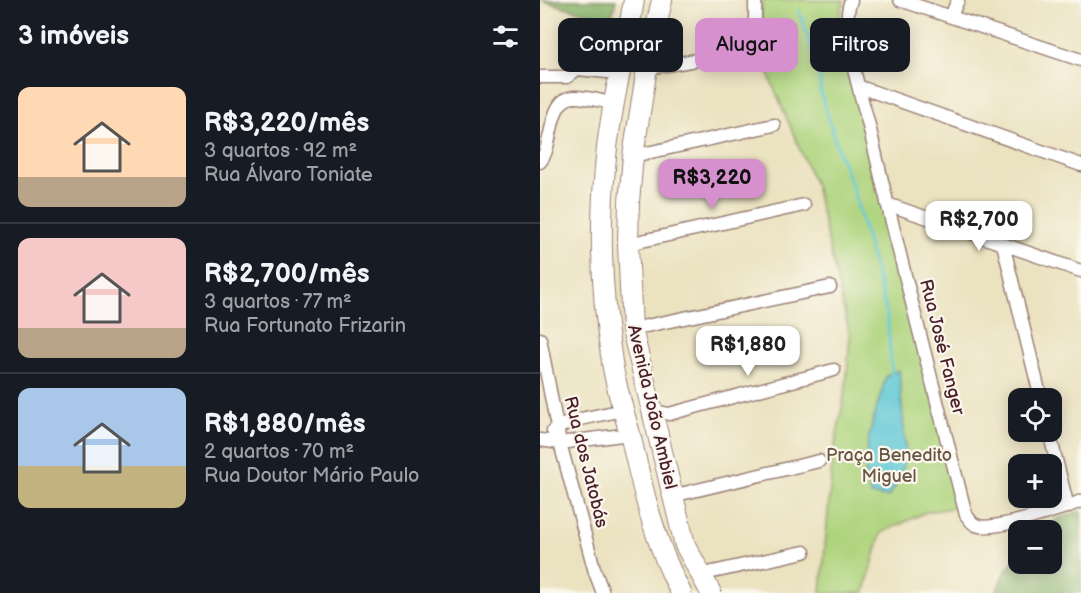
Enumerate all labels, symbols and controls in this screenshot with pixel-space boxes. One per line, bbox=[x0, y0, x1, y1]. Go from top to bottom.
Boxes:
chip: Comprar bbox=[558, 18, 683, 72]
chip: Alugar bbox=[695, 18, 798, 72]
chip: Filtros bbox=[810, 18, 910, 72]
icon: filters bbox=[489, 20, 522, 53]
text: 3 imóveis bbox=[18, 21, 129, 52]
text: R$3,220/mês bbox=[204, 108, 369, 139]
icon: home bbox=[66, 111, 138, 183]
text: 3 quartos · 92 m² bbox=[204, 139, 357, 163]
pin: R$3,220 bbox=[657, 159, 767, 210]
text: Rua Álvaro Toniate bbox=[204, 163, 373, 187]
text: R$3,220 bbox=[672, 166, 752, 190]
pin: R$2,700 bbox=[924, 201, 1034, 252]
text: R$2,700 bbox=[939, 208, 1019, 232]
text: R$2,700/mês bbox=[204, 259, 369, 290]
icon: home bbox=[66, 262, 138, 334]
street label: Rua José Fanger bbox=[915, 277, 969, 417]
text: 3 quartos · 77 m² bbox=[204, 290, 352, 314]
text: Rua Fortunato Frizarin bbox=[204, 314, 406, 338]
street label: Avenida João Ambiel bbox=[623, 323, 681, 491]
pin: R$1,880 bbox=[693, 326, 803, 377]
text: R$1,880 bbox=[710, 333, 786, 357]
map controls bbox=[1008, 388, 1062, 574]
button: locate bbox=[1008, 388, 1062, 442]
street label: Rua dos Jatobás bbox=[559, 394, 613, 530]
text: R$1,880/mês bbox=[204, 409, 366, 440]
icon: home bbox=[66, 412, 138, 484]
text: 2 quartos · 70 m² bbox=[204, 440, 354, 464]
park label: Praça Benedito Miguel bbox=[826, 445, 952, 487]
button: + bbox=[1008, 454, 1062, 508]
text: Rua Doutor Mário Paulo bbox=[204, 464, 419, 488]
button: − bbox=[1008, 520, 1062, 574]

